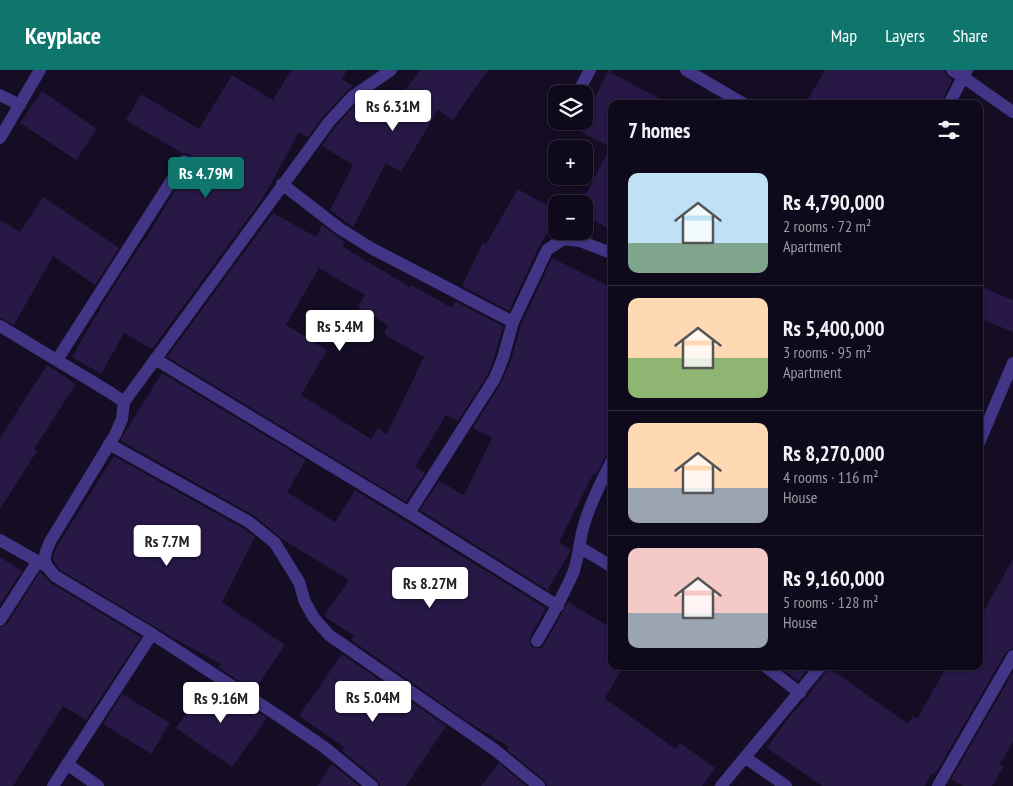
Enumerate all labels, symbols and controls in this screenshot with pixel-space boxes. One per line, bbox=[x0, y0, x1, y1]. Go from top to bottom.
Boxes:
text: Keyplace bbox=[25, 20, 101, 51]
text: Map bbox=[831, 24, 857, 47]
text: Layers bbox=[885, 24, 925, 47]
text: Share bbox=[953, 24, 988, 47]
map controls bbox=[548, 85, 593, 240]
button: layers bbox=[548, 85, 593, 130]
pin: Rs 6.31M bbox=[341, 90, 445, 132]
text: Rs 6.31M bbox=[366, 96, 420, 116]
icon: filters bbox=[935, 116, 963, 144]
text: 7 homes bbox=[628, 117, 690, 144]
button: + bbox=[548, 140, 593, 185]
pin: Rs 4.79M bbox=[154, 156, 258, 199]
text: Rs 4.79M bbox=[179, 163, 233, 183]
text: Rs 4,790,000 bbox=[783, 189, 885, 216]
icon: home bbox=[668, 193, 728, 253]
button: − bbox=[548, 195, 593, 240]
text: 2 rooms · 72 m² bbox=[783, 216, 871, 236]
text: Apartment bbox=[783, 236, 842, 256]
pin: Rs 5.4M bbox=[294, 310, 386, 352]
text: Rs 5,400,000 bbox=[783, 315, 885, 342]
text: Rs 5.4M bbox=[317, 316, 363, 336]
icon: home bbox=[668, 318, 728, 378]
text: 3 rooms · 95 m² bbox=[783, 342, 871, 362]
text: Apartment bbox=[783, 362, 842, 382]
text: Rs 8,270,000 bbox=[783, 440, 885, 467]
icon: home bbox=[668, 443, 728, 503]
text: 4 rooms · 116 m² bbox=[783, 467, 879, 487]
text: House bbox=[783, 487, 817, 507]
pin: Rs 7.7M bbox=[121, 524, 213, 567]
text: Rs 7.7M bbox=[145, 531, 189, 551]
text: Rs 9,160,000 bbox=[783, 565, 885, 592]
pin: Rs 8.27M bbox=[378, 566, 482, 609]
icon: home bbox=[668, 568, 728, 628]
text: Rs 8.27M bbox=[403, 573, 457, 593]
text: 5 rooms · 128 m² bbox=[783, 592, 879, 612]
text: House bbox=[783, 612, 817, 632]
pin: Rs 5.04M bbox=[321, 680, 425, 723]
pin: Rs 9.16M bbox=[169, 682, 273, 724]
text: Rs 5.04M bbox=[346, 687, 400, 707]
text: Rs 9.16M bbox=[194, 688, 248, 708]

